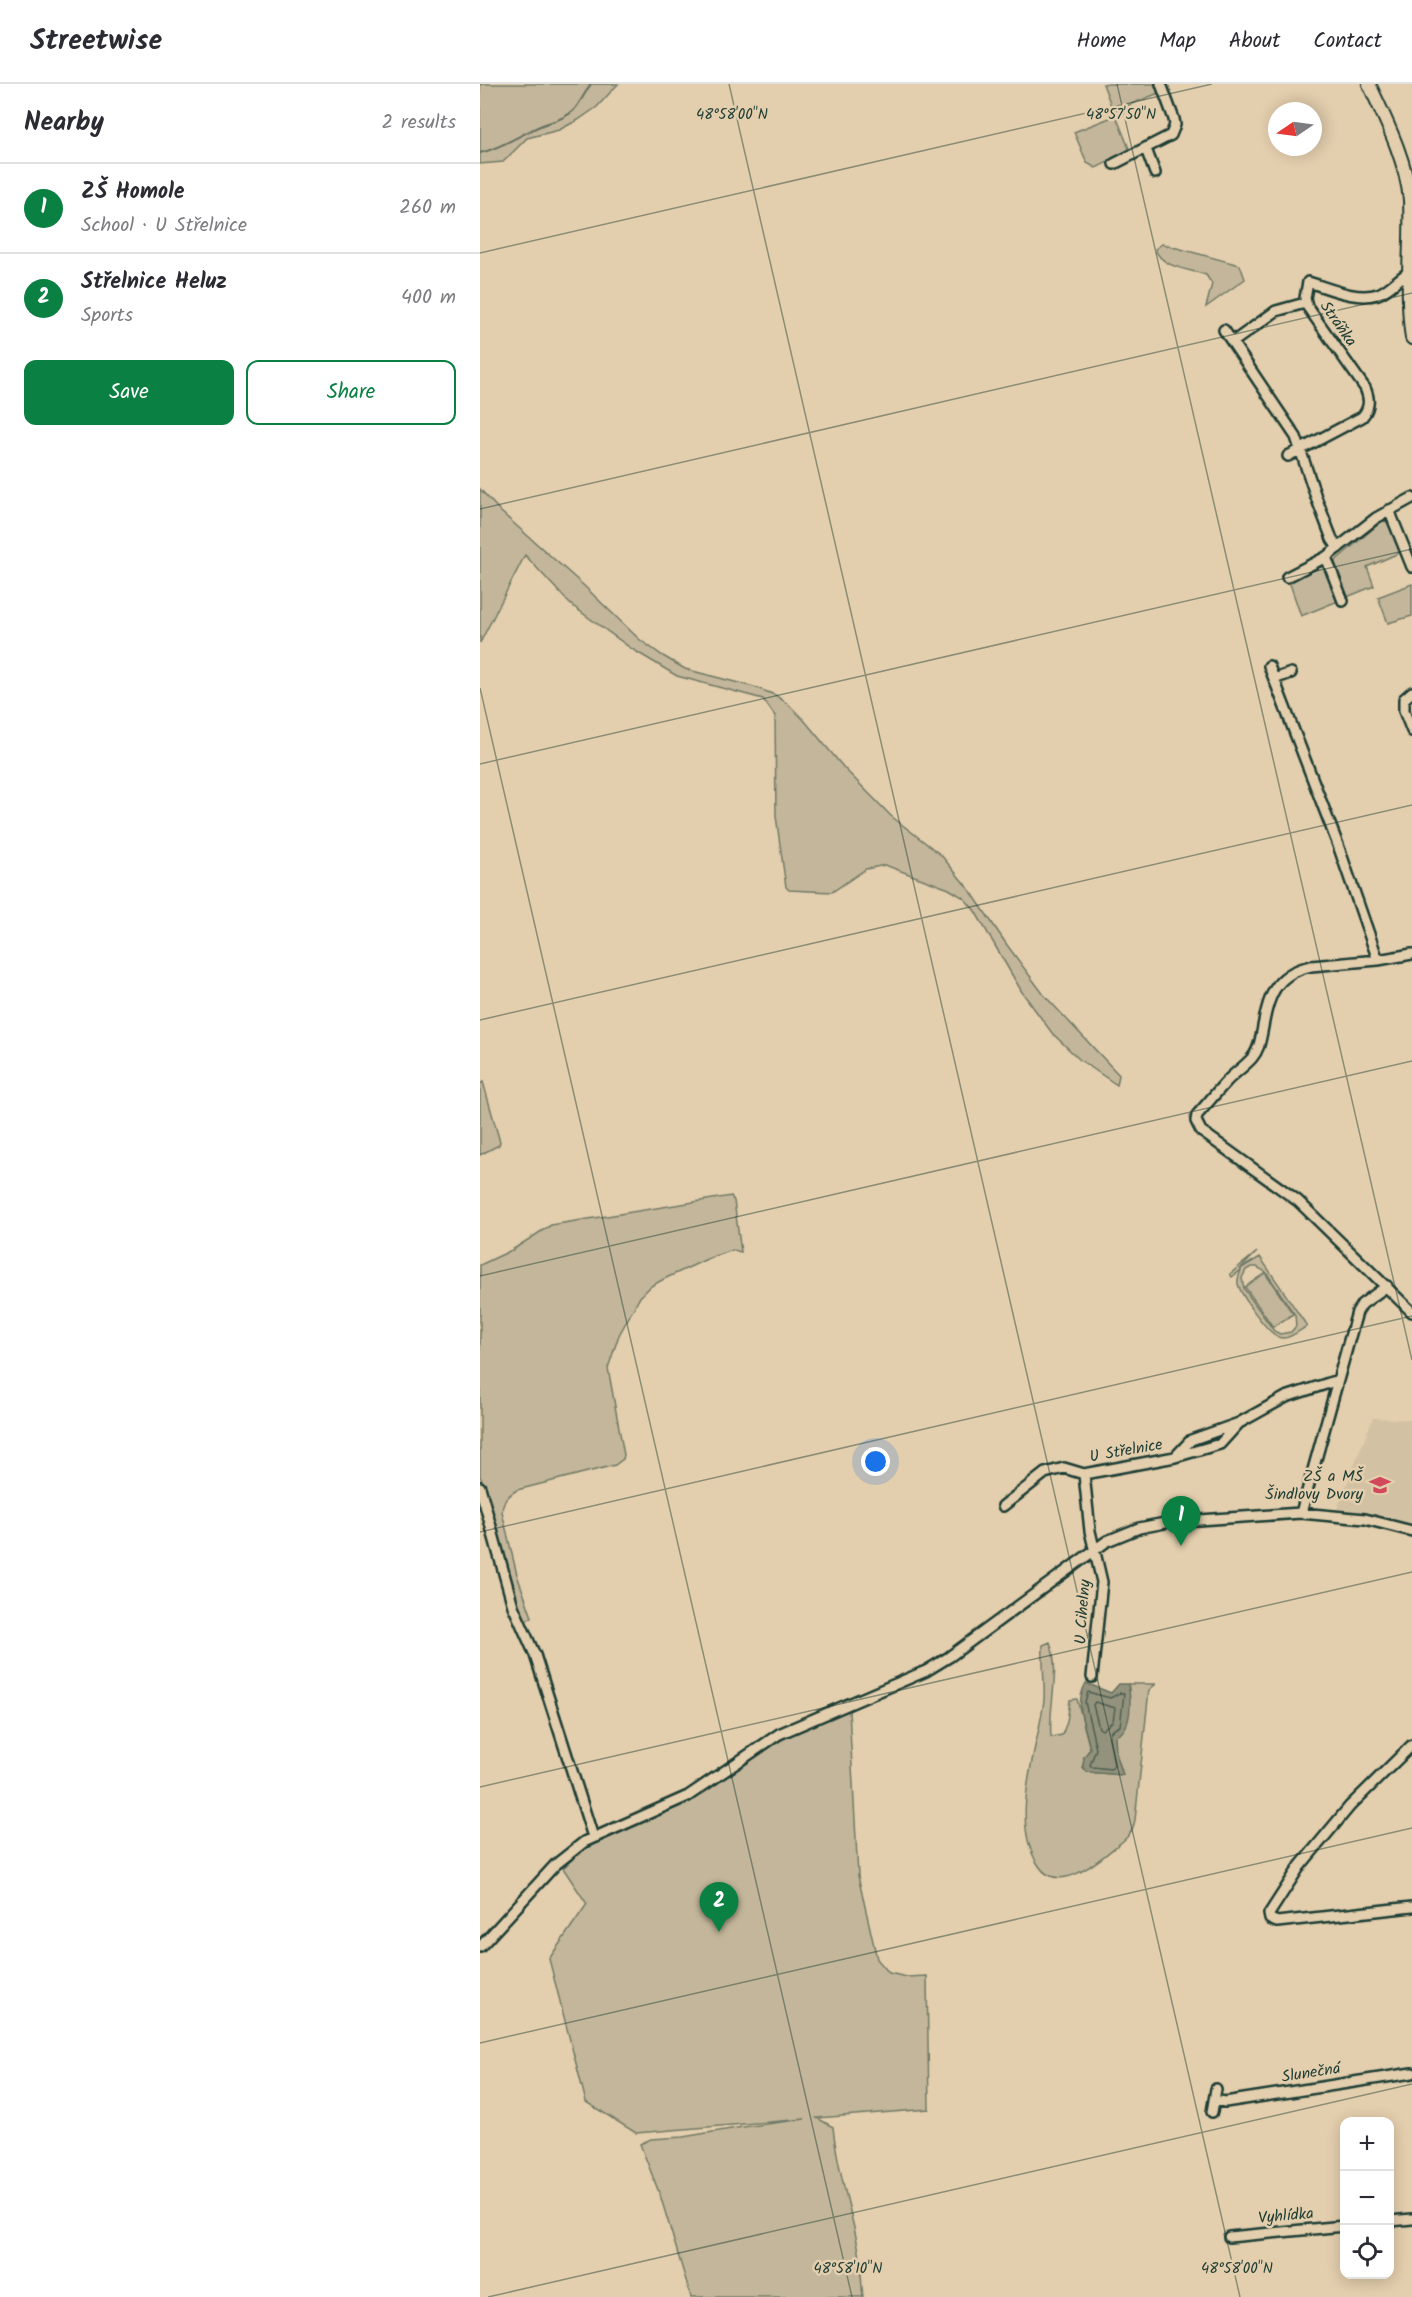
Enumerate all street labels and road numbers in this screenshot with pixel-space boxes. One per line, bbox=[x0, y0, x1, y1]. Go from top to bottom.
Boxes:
street label: Stráňka bbox=[1313, 296, 1363, 352]
street label: U Střelnice bbox=[1088, 1432, 1164, 1470]
street label: U Cihelny bbox=[1068, 1578, 1098, 1645]
street label: Slunečná bbox=[1280, 2056, 1344, 2090]
street label: Vyhlídka bbox=[1257, 2201, 1315, 2231]

